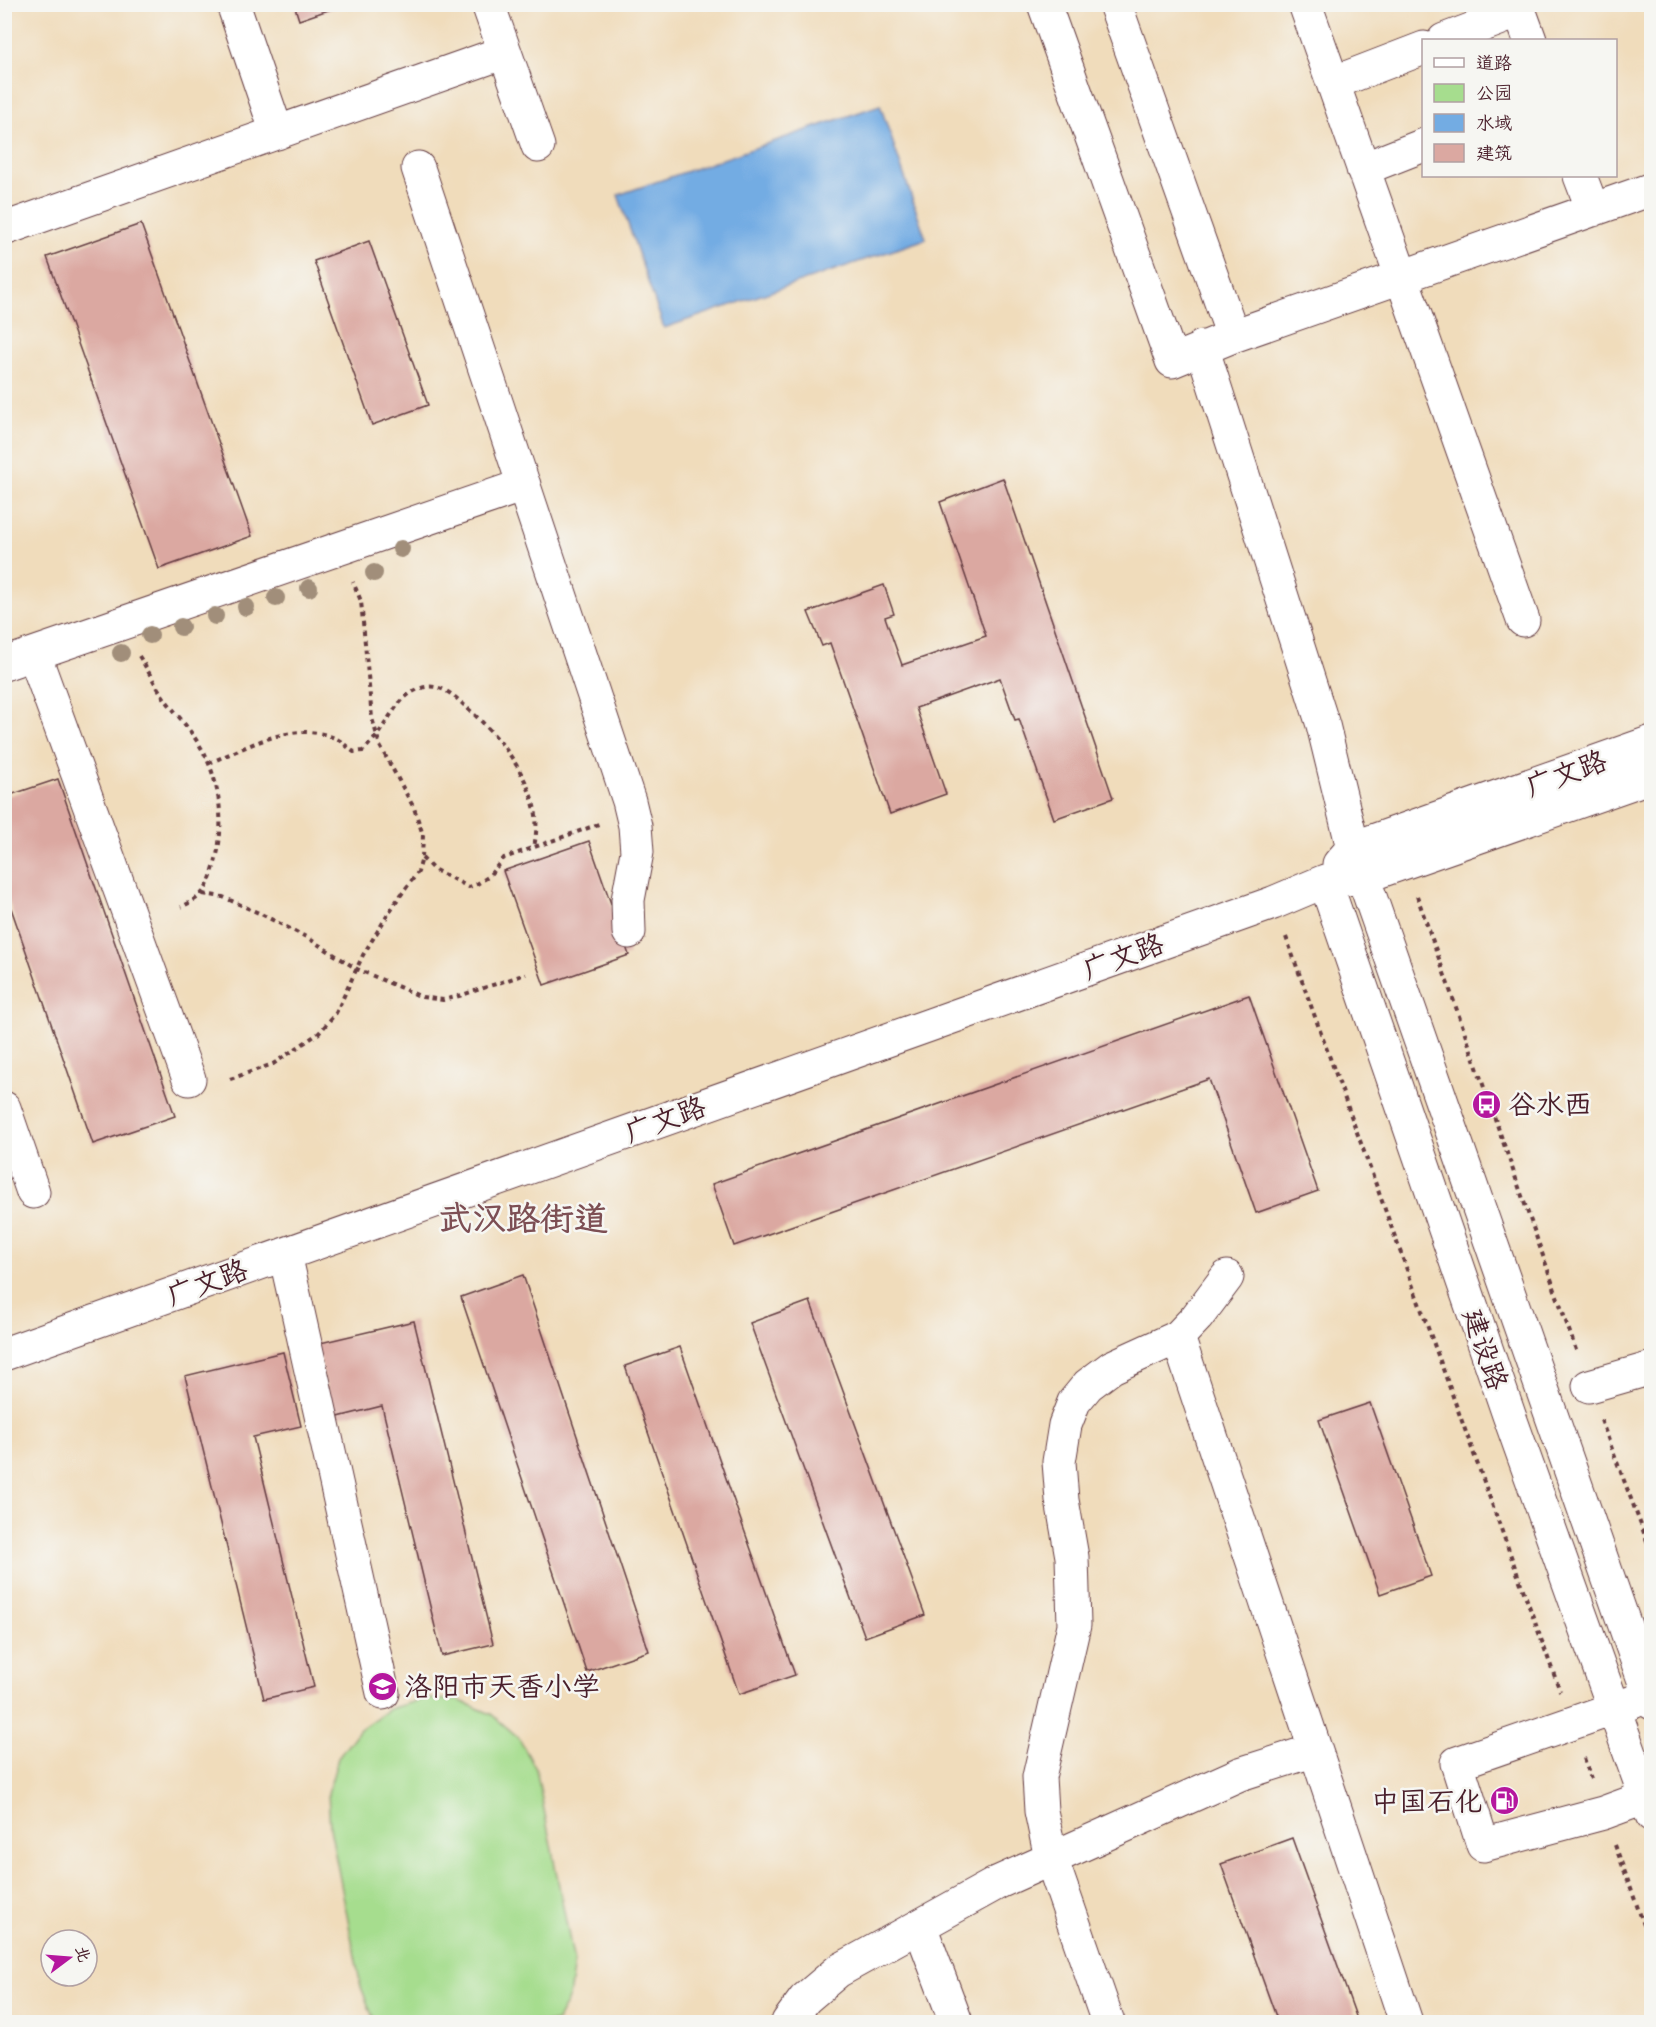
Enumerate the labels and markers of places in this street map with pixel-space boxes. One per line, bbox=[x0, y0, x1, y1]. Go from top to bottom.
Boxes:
place label: 谷水西 bbox=[1508, 1087, 1592, 1122]
bus stop icon: 谷水西 bbox=[1471, 1088, 1503, 1120]
place label: 洛阳市天香小学 bbox=[404, 1669, 600, 1704]
school or university icon: 洛阳市天香小学 bbox=[367, 1670, 399, 1702]
place label: 中国石化 bbox=[1371, 1784, 1483, 1819]
fuel station icon: 中国石化 bbox=[1488, 1785, 1520, 1817]

